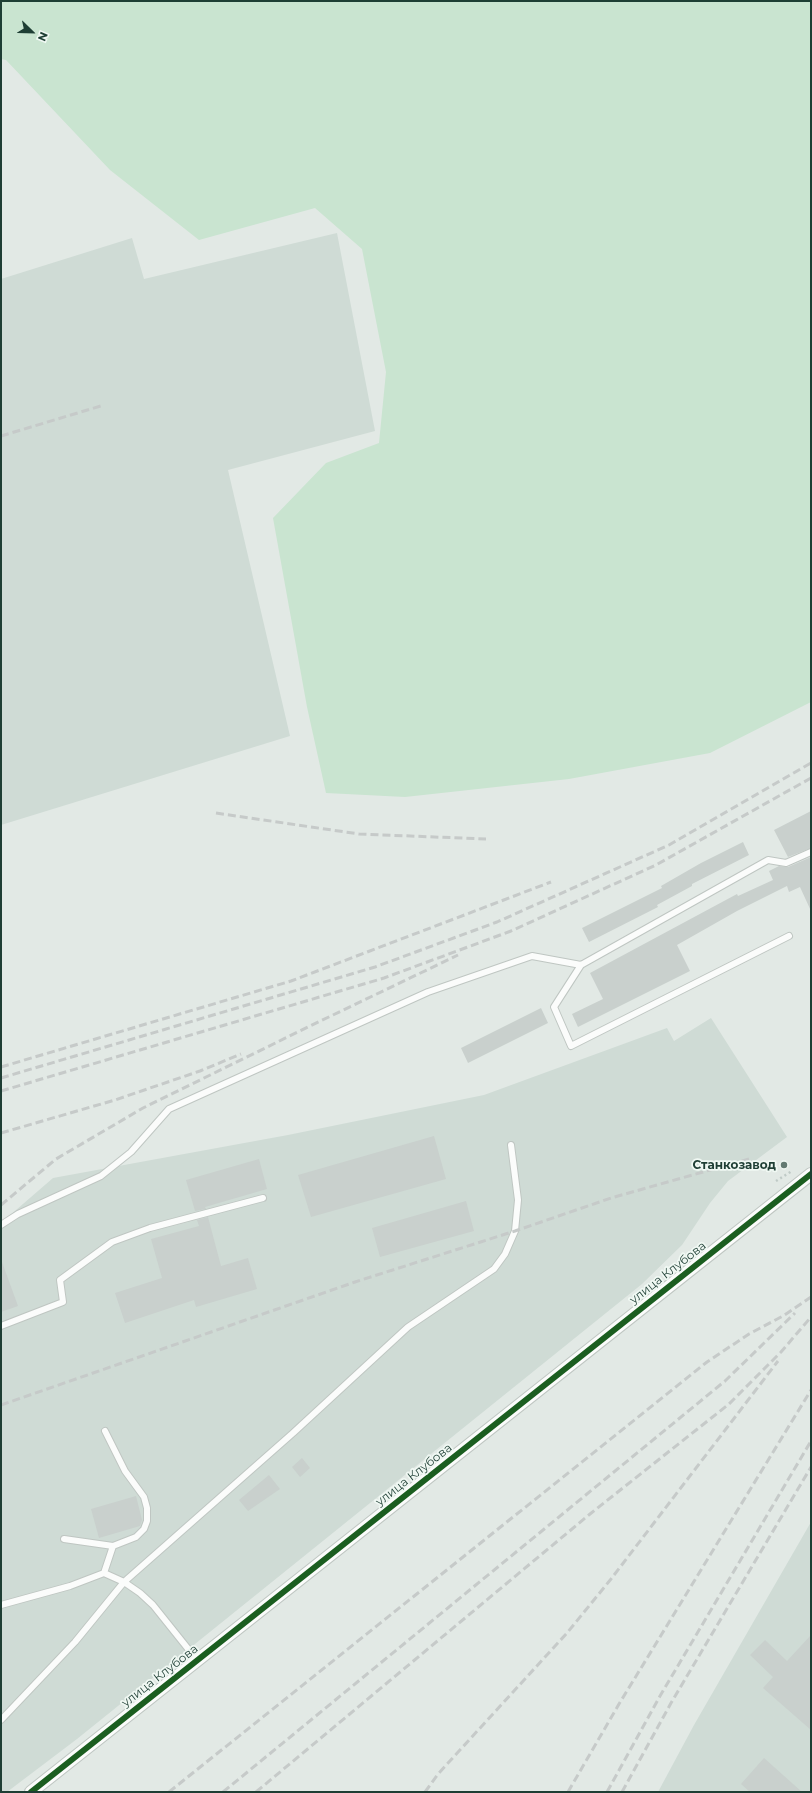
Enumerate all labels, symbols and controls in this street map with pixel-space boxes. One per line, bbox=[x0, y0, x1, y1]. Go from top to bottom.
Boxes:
north arrow bbox=[12, 12, 52, 52]
text: N bbox=[35, 30, 51, 44]
place label: Станкозавод bbox=[692, 1158, 776, 1172]
marker: Станкозавод bbox=[779, 1160, 789, 1170]
street label: улица Клубова bbox=[627, 1239, 709, 1307]
street label: улица Клубова bbox=[373, 1441, 455, 1509]
street label: улица Клубова bbox=[119, 1642, 201, 1710]

